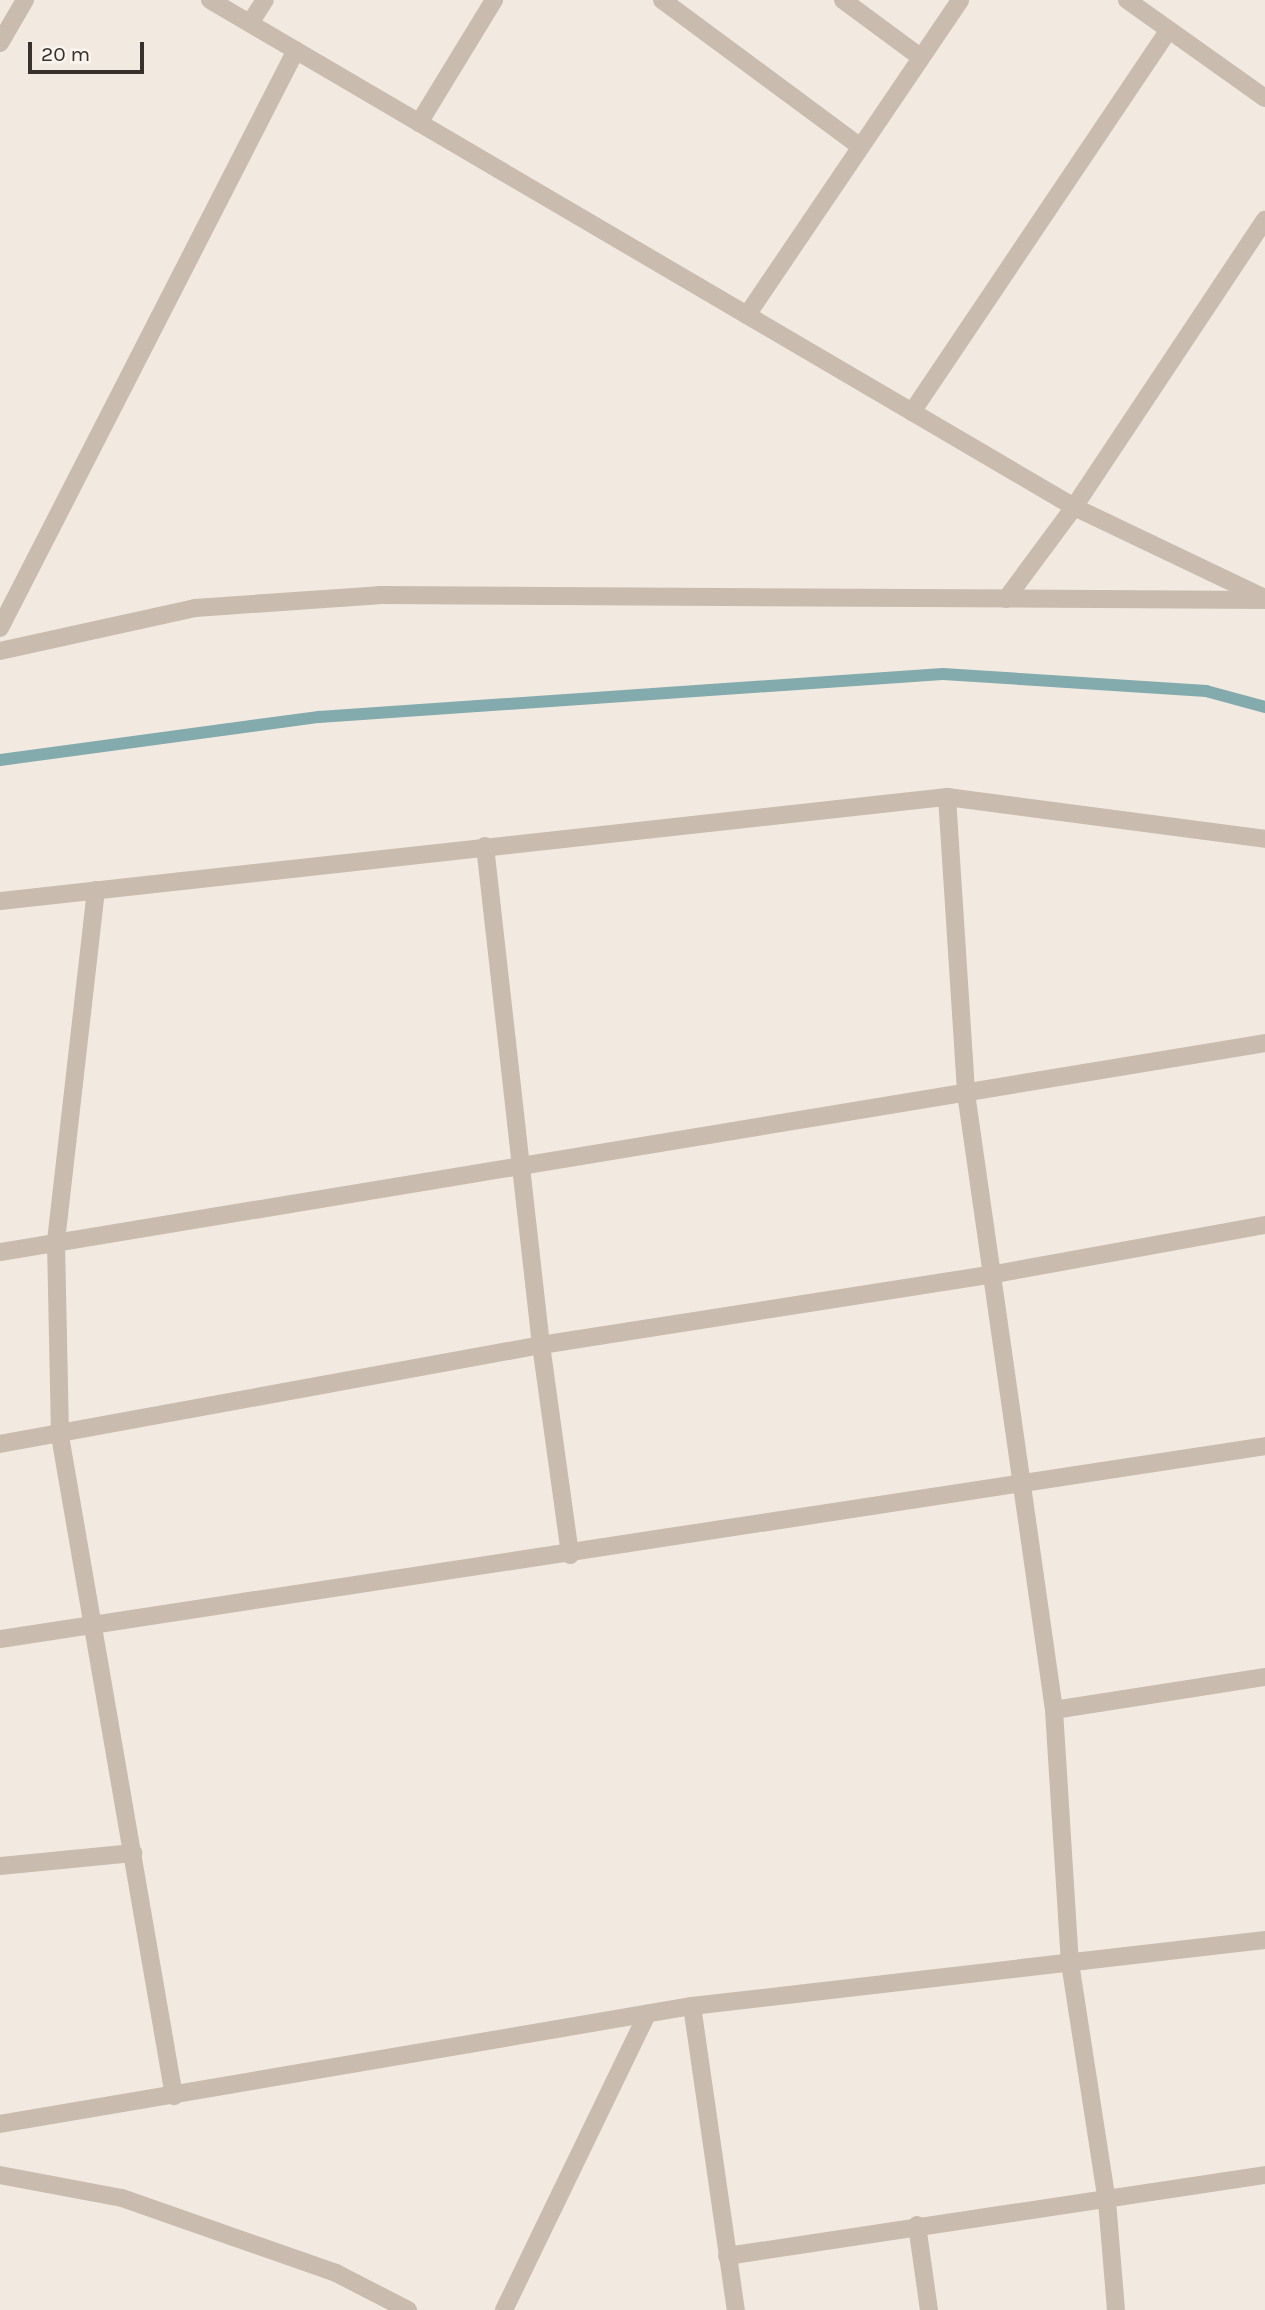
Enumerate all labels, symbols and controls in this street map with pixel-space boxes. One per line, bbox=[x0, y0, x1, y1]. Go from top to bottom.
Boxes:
scale bar bbox=[32, 28, 147, 72]
text: 20 m bbox=[41, 42, 90, 66]

